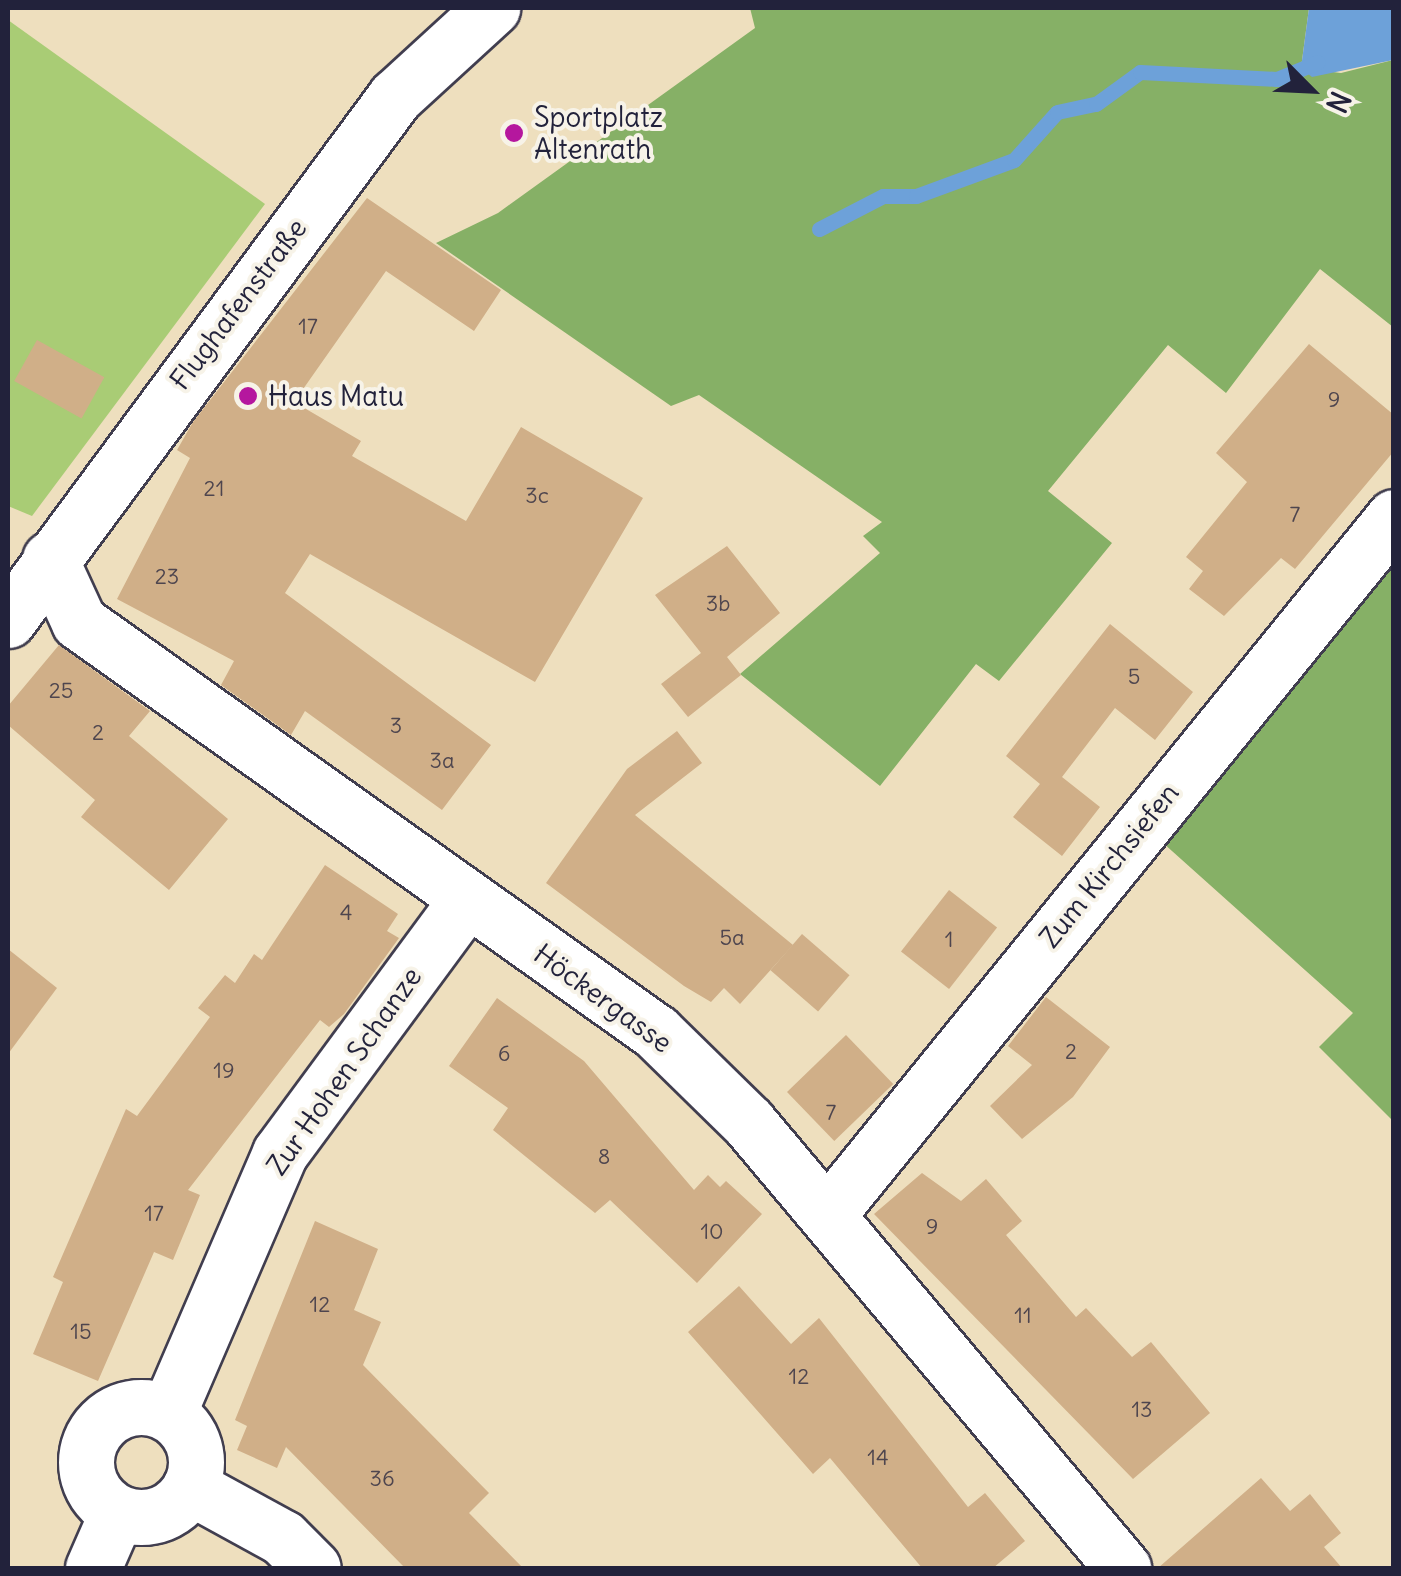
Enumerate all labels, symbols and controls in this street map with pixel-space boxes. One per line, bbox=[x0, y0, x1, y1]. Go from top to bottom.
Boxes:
north arrow bbox=[1261, 40, 1361, 140]
text: N bbox=[1318, 86, 1359, 118]
place label: Sportplatz Altenrath bbox=[534, 100, 663, 166]
marker: Sportplatz Altenrath bbox=[503, 122, 525, 144]
street label: Flughafenstraße bbox=[163, 212, 313, 396]
house number: 17 bbox=[298, 314, 318, 340]
place label: Haus Matu bbox=[268, 379, 404, 413]
marker: Haus Matu bbox=[237, 385, 259, 407]
house number: 9 bbox=[1328, 387, 1340, 413]
house number: 21 bbox=[204, 476, 224, 502]
house number: 3c bbox=[525, 483, 549, 509]
house number: 7 bbox=[1290, 502, 1300, 528]
house number: 23 bbox=[155, 564, 179, 590]
house number: 3b bbox=[706, 591, 730, 617]
house number: 5 bbox=[1128, 664, 1140, 690]
house number: 25 bbox=[49, 678, 73, 704]
house number: 3 bbox=[390, 713, 402, 739]
house number: 2 bbox=[92, 720, 104, 746]
house number: 3a bbox=[429, 748, 455, 774]
street label: Zum Kirchsiefen bbox=[1032, 776, 1186, 954]
house number: 4 bbox=[340, 900, 352, 926]
house number: 5a bbox=[719, 925, 745, 951]
house number: 1 bbox=[945, 927, 953, 953]
street label: Höckergasse bbox=[527, 937, 679, 1059]
street label: Zur Hohen Schanze bbox=[260, 961, 428, 1181]
house number: 2 bbox=[1065, 1039, 1077, 1065]
house number: 6 bbox=[498, 1041, 510, 1067]
house number: 19 bbox=[213, 1058, 235, 1084]
house number: 7 bbox=[826, 1100, 836, 1126]
house number: 8 bbox=[598, 1144, 610, 1170]
house number: 17 bbox=[144, 1201, 164, 1227]
house number: 9 bbox=[926, 1214, 938, 1240]
house number: 10 bbox=[700, 1219, 724, 1245]
house number: 12 bbox=[310, 1292, 330, 1318]
house number: 11 bbox=[1014, 1303, 1032, 1329]
house number: 15 bbox=[70, 1319, 92, 1345]
house number: 12 bbox=[789, 1364, 809, 1390]
house number: 13 bbox=[1131, 1397, 1153, 1423]
house number: 14 bbox=[867, 1445, 889, 1471]
house number: 36 bbox=[369, 1466, 395, 1492]

